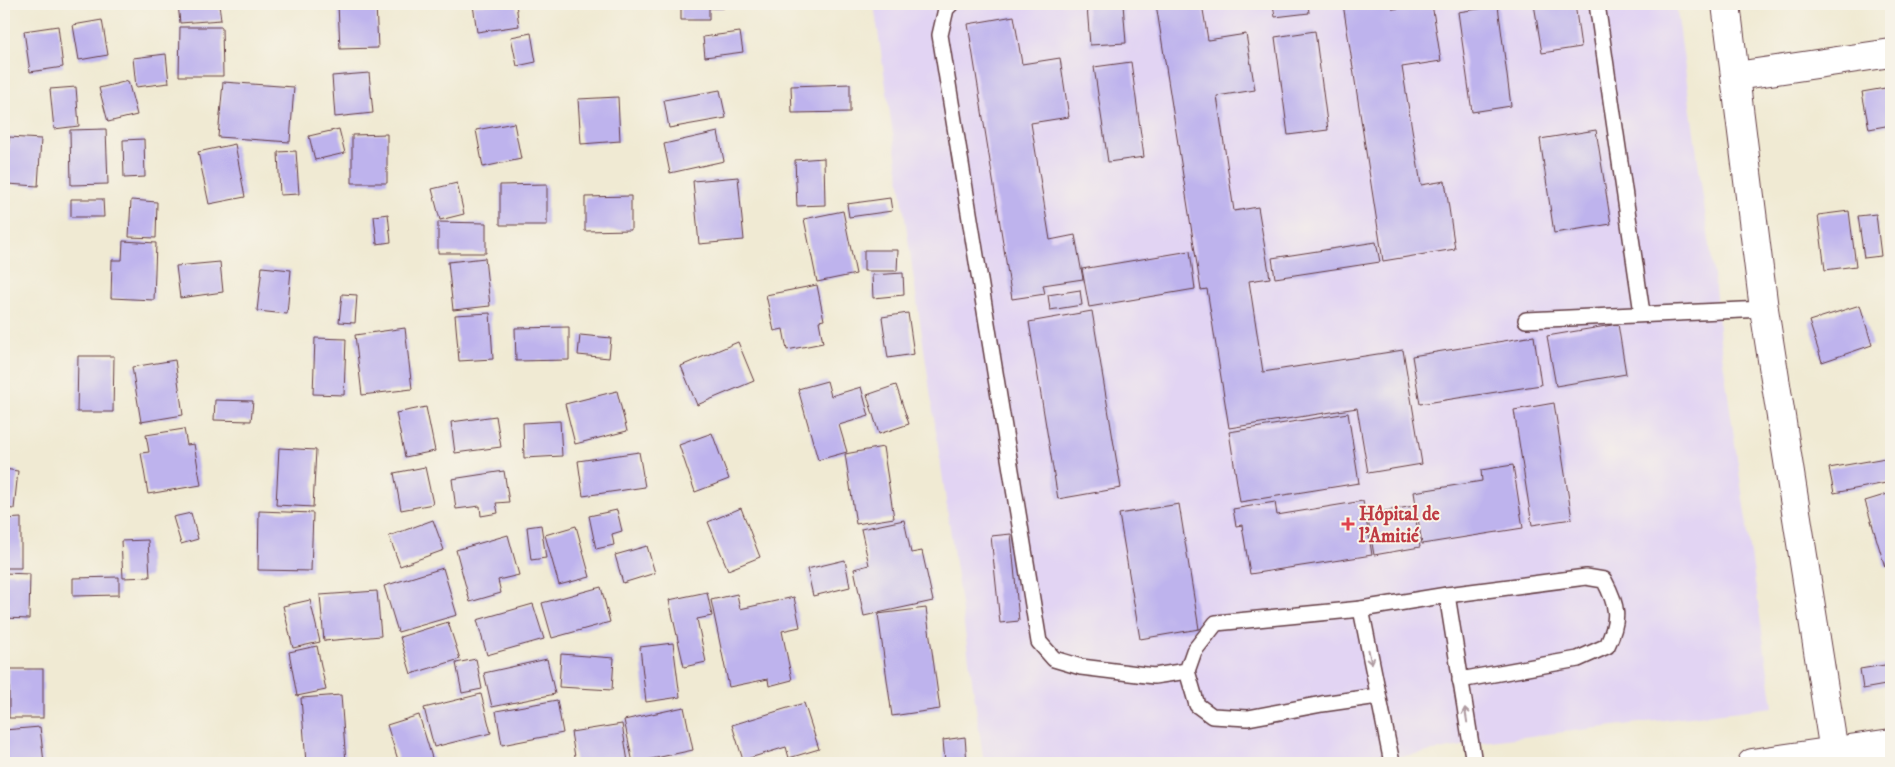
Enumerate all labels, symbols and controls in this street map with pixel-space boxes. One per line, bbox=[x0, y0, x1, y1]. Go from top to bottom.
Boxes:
place label: Hôpital de l'Amitié bbox=[1358, 503, 1440, 548]
marker: Hôpital de l'Amitié bbox=[1341, 517, 1355, 531]
one-way arrow bbox=[1366, 649, 1376, 665]
one-way arrow bbox=[1461, 707, 1471, 723]

